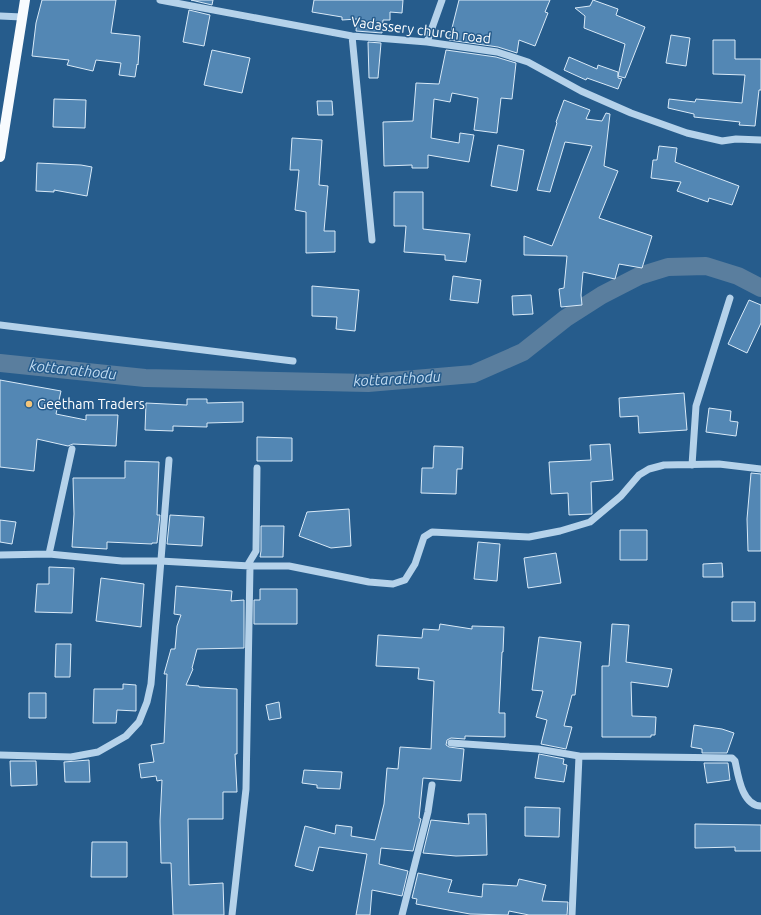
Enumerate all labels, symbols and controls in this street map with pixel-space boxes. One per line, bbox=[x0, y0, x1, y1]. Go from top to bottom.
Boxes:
street label: Vadassery church road bbox=[350, 13, 492, 47]
water label: kottarathodu bbox=[29, 356, 118, 383]
water label: kottarathodu bbox=[353, 368, 441, 389]
place label: Geetham Traders bbox=[37, 396, 145, 412]
marker: Geetham Traders bbox=[24, 399, 34, 409]

